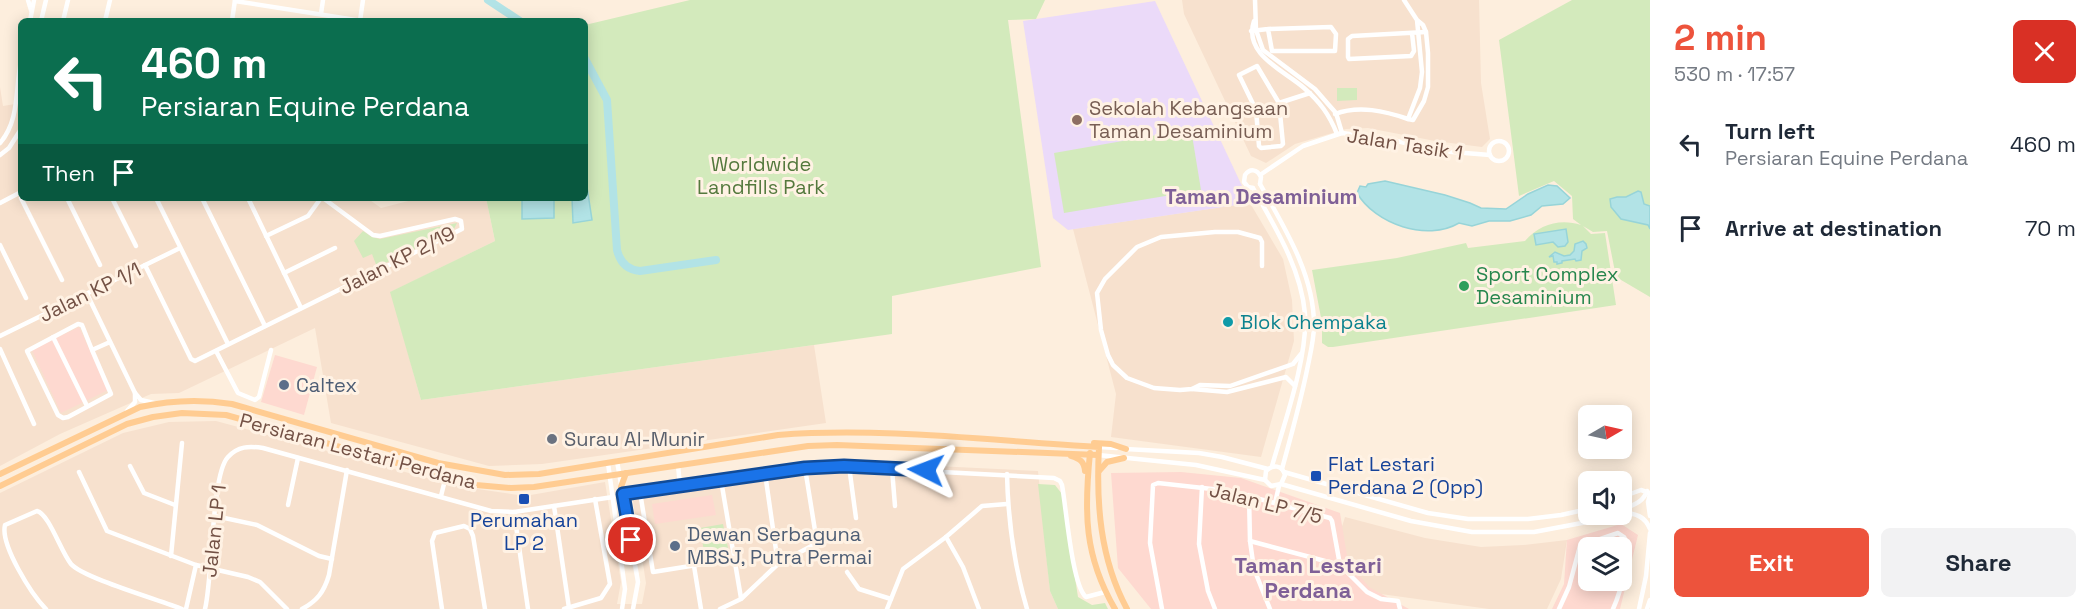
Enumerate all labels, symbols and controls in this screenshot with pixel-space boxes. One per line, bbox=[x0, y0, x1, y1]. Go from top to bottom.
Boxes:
text: 2 min bbox=[1674, 15, 1767, 61]
button: close bbox=[2013, 20, 2076, 83]
text: 460 m bbox=[141, 37, 267, 90]
icon: left bbox=[42, 42, 120, 120]
text: 530 m · 17:57 bbox=[1674, 61, 1795, 87]
text: Persiaran Equine Perdana bbox=[141, 89, 469, 124]
place label: Sekolah Kebangsaan Taman Desaminium bbox=[1089, 95, 1288, 144]
marker: Sekolah Kebangsaan Taman Desaminium bbox=[1070, 113, 1084, 127]
text: Turn left bbox=[1725, 117, 1815, 145]
street label: Jalan Tasik 1 bbox=[1345, 122, 1465, 166]
icon: left bbox=[1674, 128, 1707, 161]
text: 460 m bbox=[2010, 130, 2076, 158]
text: Persiaran Equine Perdana bbox=[1725, 145, 1968, 171]
park label: Worldwide Landfills Park bbox=[697, 151, 825, 200]
icon: arrive bbox=[107, 156, 140, 189]
text: Then bbox=[42, 159, 95, 187]
district label: Taman Desaminium bbox=[1164, 183, 1358, 210]
icon: arrive bbox=[1674, 212, 1707, 245]
text: Arrive at destination bbox=[1725, 214, 1942, 242]
text: 70 m bbox=[2025, 214, 2076, 242]
street label: Jalan KP 2/19 bbox=[335, 220, 459, 300]
street label: Jalan KP 1/1 bbox=[35, 256, 145, 328]
place label: Sport Complex Desaminium bbox=[1476, 261, 1619, 310]
marker: Sport Complex Desaminium bbox=[1457, 279, 1471, 293]
place label: Blok Chempaka bbox=[1240, 309, 1387, 335]
marker: Blok Chempaka bbox=[1221, 315, 1235, 329]
place label: Caltex bbox=[296, 372, 357, 398]
marker: Caltex bbox=[277, 378, 291, 392]
north arrow bbox=[1578, 405, 1632, 459]
map controls bbox=[1578, 405, 1632, 591]
street label: Persiaran Lestari Perdana bbox=[237, 407, 479, 495]
place label: Surau Al-Munir bbox=[564, 426, 705, 452]
marker: Surau Al-Munir bbox=[545, 432, 559, 446]
position arrow bbox=[894, 438, 958, 502]
place label: Flat Lestari Perdana 2 (Opp) bbox=[1328, 451, 1483, 500]
marker: Flat Lestari Perdana 2 (Opp) bbox=[1309, 469, 1323, 483]
button: sound bbox=[1578, 471, 1632, 525]
street label: Jalan LP 7/5 bbox=[1207, 476, 1325, 530]
street label: Jalan LP 1 bbox=[196, 483, 232, 579]
marker: Perumahan LP 2 bbox=[517, 492, 531, 506]
place label: Perumahan LP 2 bbox=[470, 507, 578, 556]
pin bbox=[605, 514, 656, 565]
place label: Dewan Serbaguna MBSJ, Putra Permai bbox=[687, 521, 872, 570]
icon: arrive bbox=[614, 523, 647, 556]
button: Exit bbox=[1674, 528, 1869, 597]
button: Share bbox=[1881, 528, 2076, 597]
button: layers bbox=[1578, 537, 1632, 591]
marker: Dewan Serbaguna MBSJ, Putra Permai bbox=[668, 539, 682, 553]
district label: Taman Lestari Perdana bbox=[1234, 551, 1382, 604]

